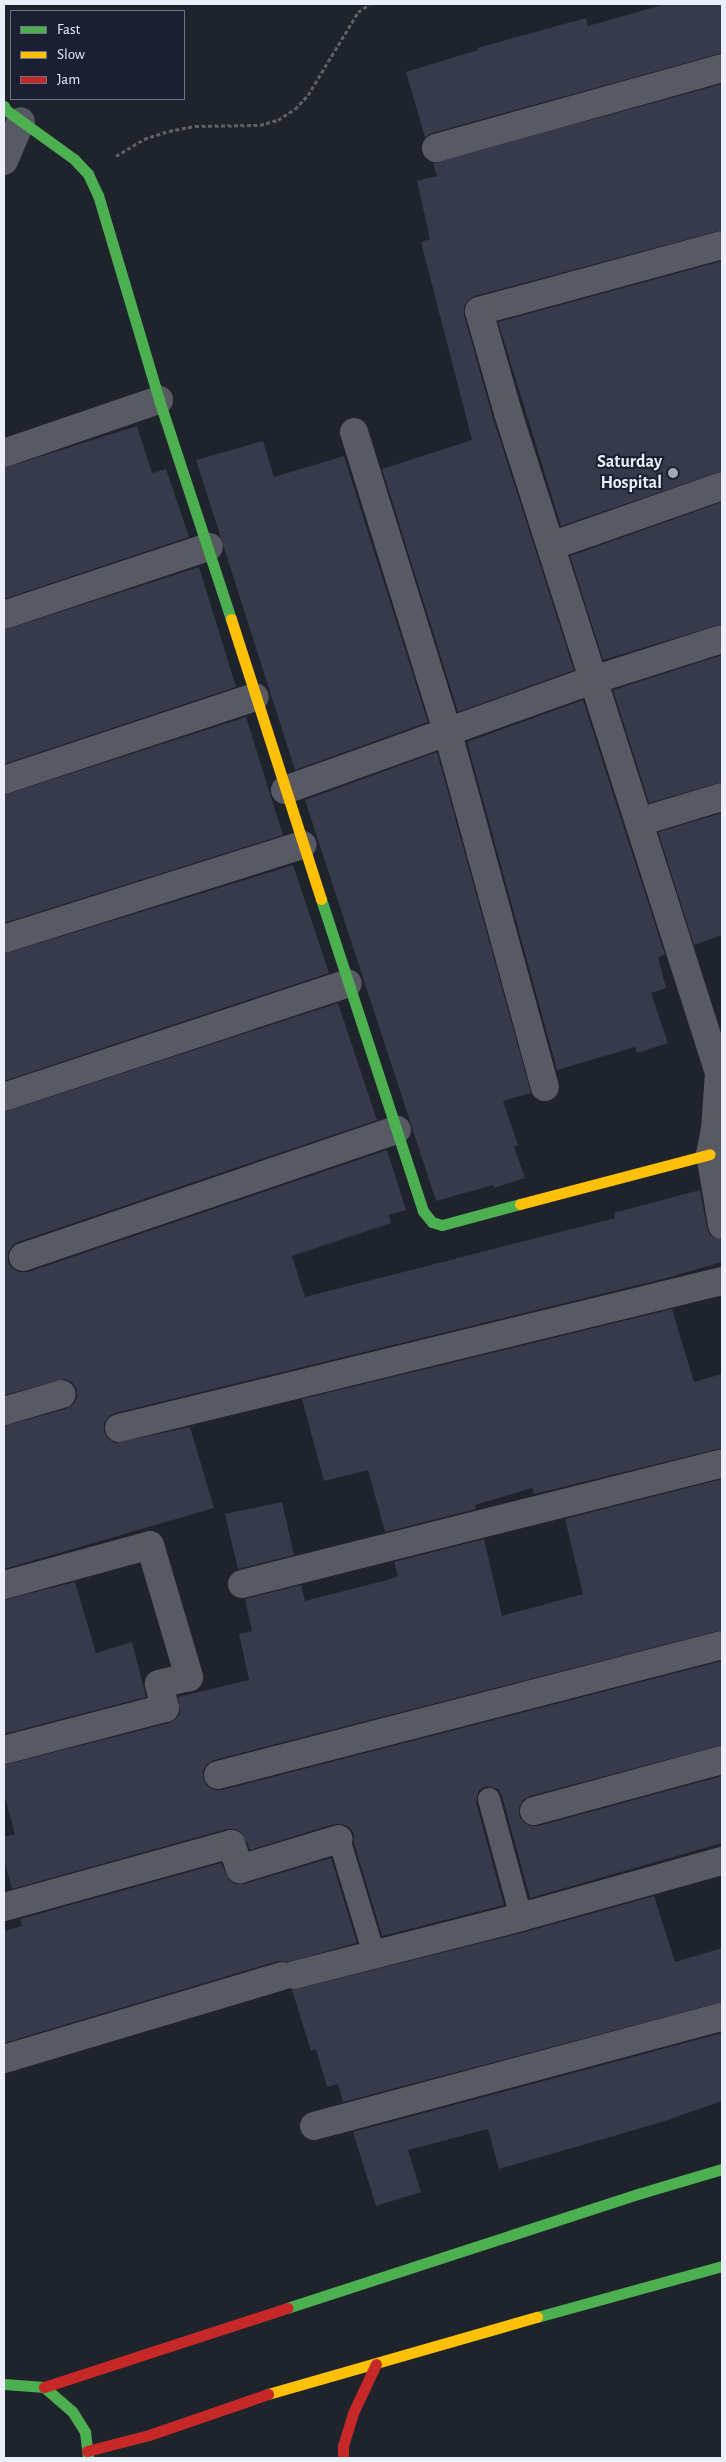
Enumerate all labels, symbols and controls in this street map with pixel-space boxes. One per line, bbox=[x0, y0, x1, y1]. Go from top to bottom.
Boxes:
legend bbox=[10, 10, 185, 100]
text: Fast bbox=[57, 22, 80, 37]
text: Slow bbox=[57, 47, 85, 62]
text: Jam bbox=[57, 72, 80, 87]
place label: Saturday Hospital bbox=[597, 452, 662, 494]
marker: Saturday Hospital bbox=[666, 466, 680, 480]

